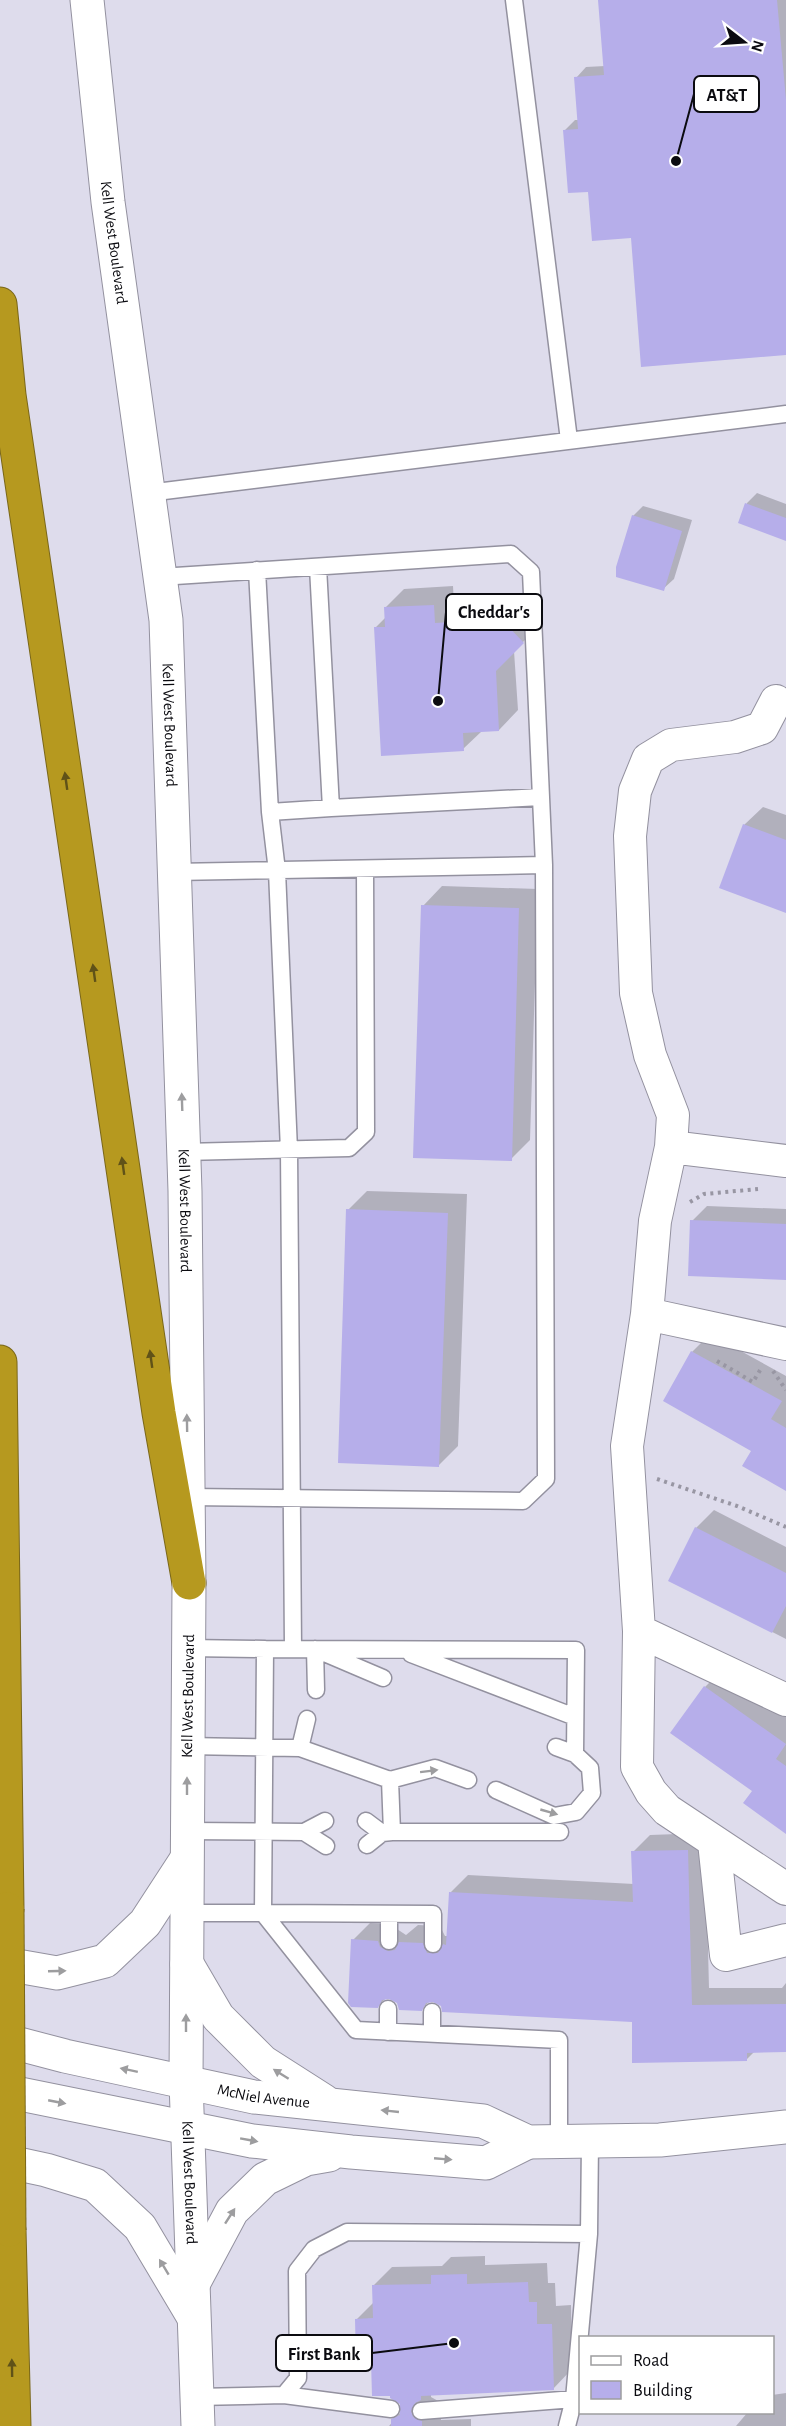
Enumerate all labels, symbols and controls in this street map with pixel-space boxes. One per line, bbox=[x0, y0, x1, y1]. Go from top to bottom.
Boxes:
north arrow bbox=[714, 12, 774, 72]
text: N bbox=[748, 38, 767, 54]
callout: AT&T bbox=[694, 76, 759, 112]
text: AT&T bbox=[707, 87, 747, 105]
street label: Kell West Boulevard bbox=[98, 180, 130, 305]
callout: Cheddar's bbox=[446, 594, 542, 630]
text: Cheddar's bbox=[458, 604, 530, 622]
street label: Kell West Boulevard bbox=[159, 663, 180, 787]
one-way arrow bbox=[61, 771, 70, 790]
one-way arrow bbox=[90, 964, 99, 983]
one-way arrow bbox=[178, 1093, 187, 1112]
street label: Kell West Boulevard bbox=[176, 1148, 194, 1273]
one-way arrow bbox=[118, 1157, 127, 1176]
one-way arrow bbox=[147, 1350, 156, 1369]
one-way arrow bbox=[182, 1414, 192, 1433]
street label: Kell West Boulevard bbox=[179, 1634, 197, 1758]
one-way arrow bbox=[420, 1766, 439, 1776]
one-way arrow bbox=[182, 1777, 192, 1796]
one-way arrow bbox=[540, 1808, 558, 1818]
one-way arrow bbox=[48, 1966, 67, 1976]
one-way arrow bbox=[181, 2014, 191, 2033]
one-way arrow bbox=[120, 2064, 138, 2074]
one-way arrow bbox=[273, 2068, 290, 2079]
street label: McNiel Avenue bbox=[216, 2081, 311, 2111]
one-way arrow bbox=[48, 2098, 67, 2107]
one-way arrow bbox=[381, 2106, 400, 2116]
street label: Kell West Boulevard bbox=[179, 2120, 200, 2245]
one-way arrow bbox=[239, 2136, 258, 2145]
one-way arrow bbox=[433, 2155, 452, 2164]
one-way arrow bbox=[225, 2208, 236, 2224]
one-way arrow bbox=[159, 2258, 169, 2275]
callout: First Bank bbox=[276, 2335, 372, 2371]
legend bbox=[579, 2336, 774, 2414]
text: First Bank bbox=[288, 2346, 360, 2364]
text: Road bbox=[633, 2352, 669, 2370]
one-way arrow bbox=[8, 2358, 17, 2377]
text: Building bbox=[633, 2382, 693, 2400]

